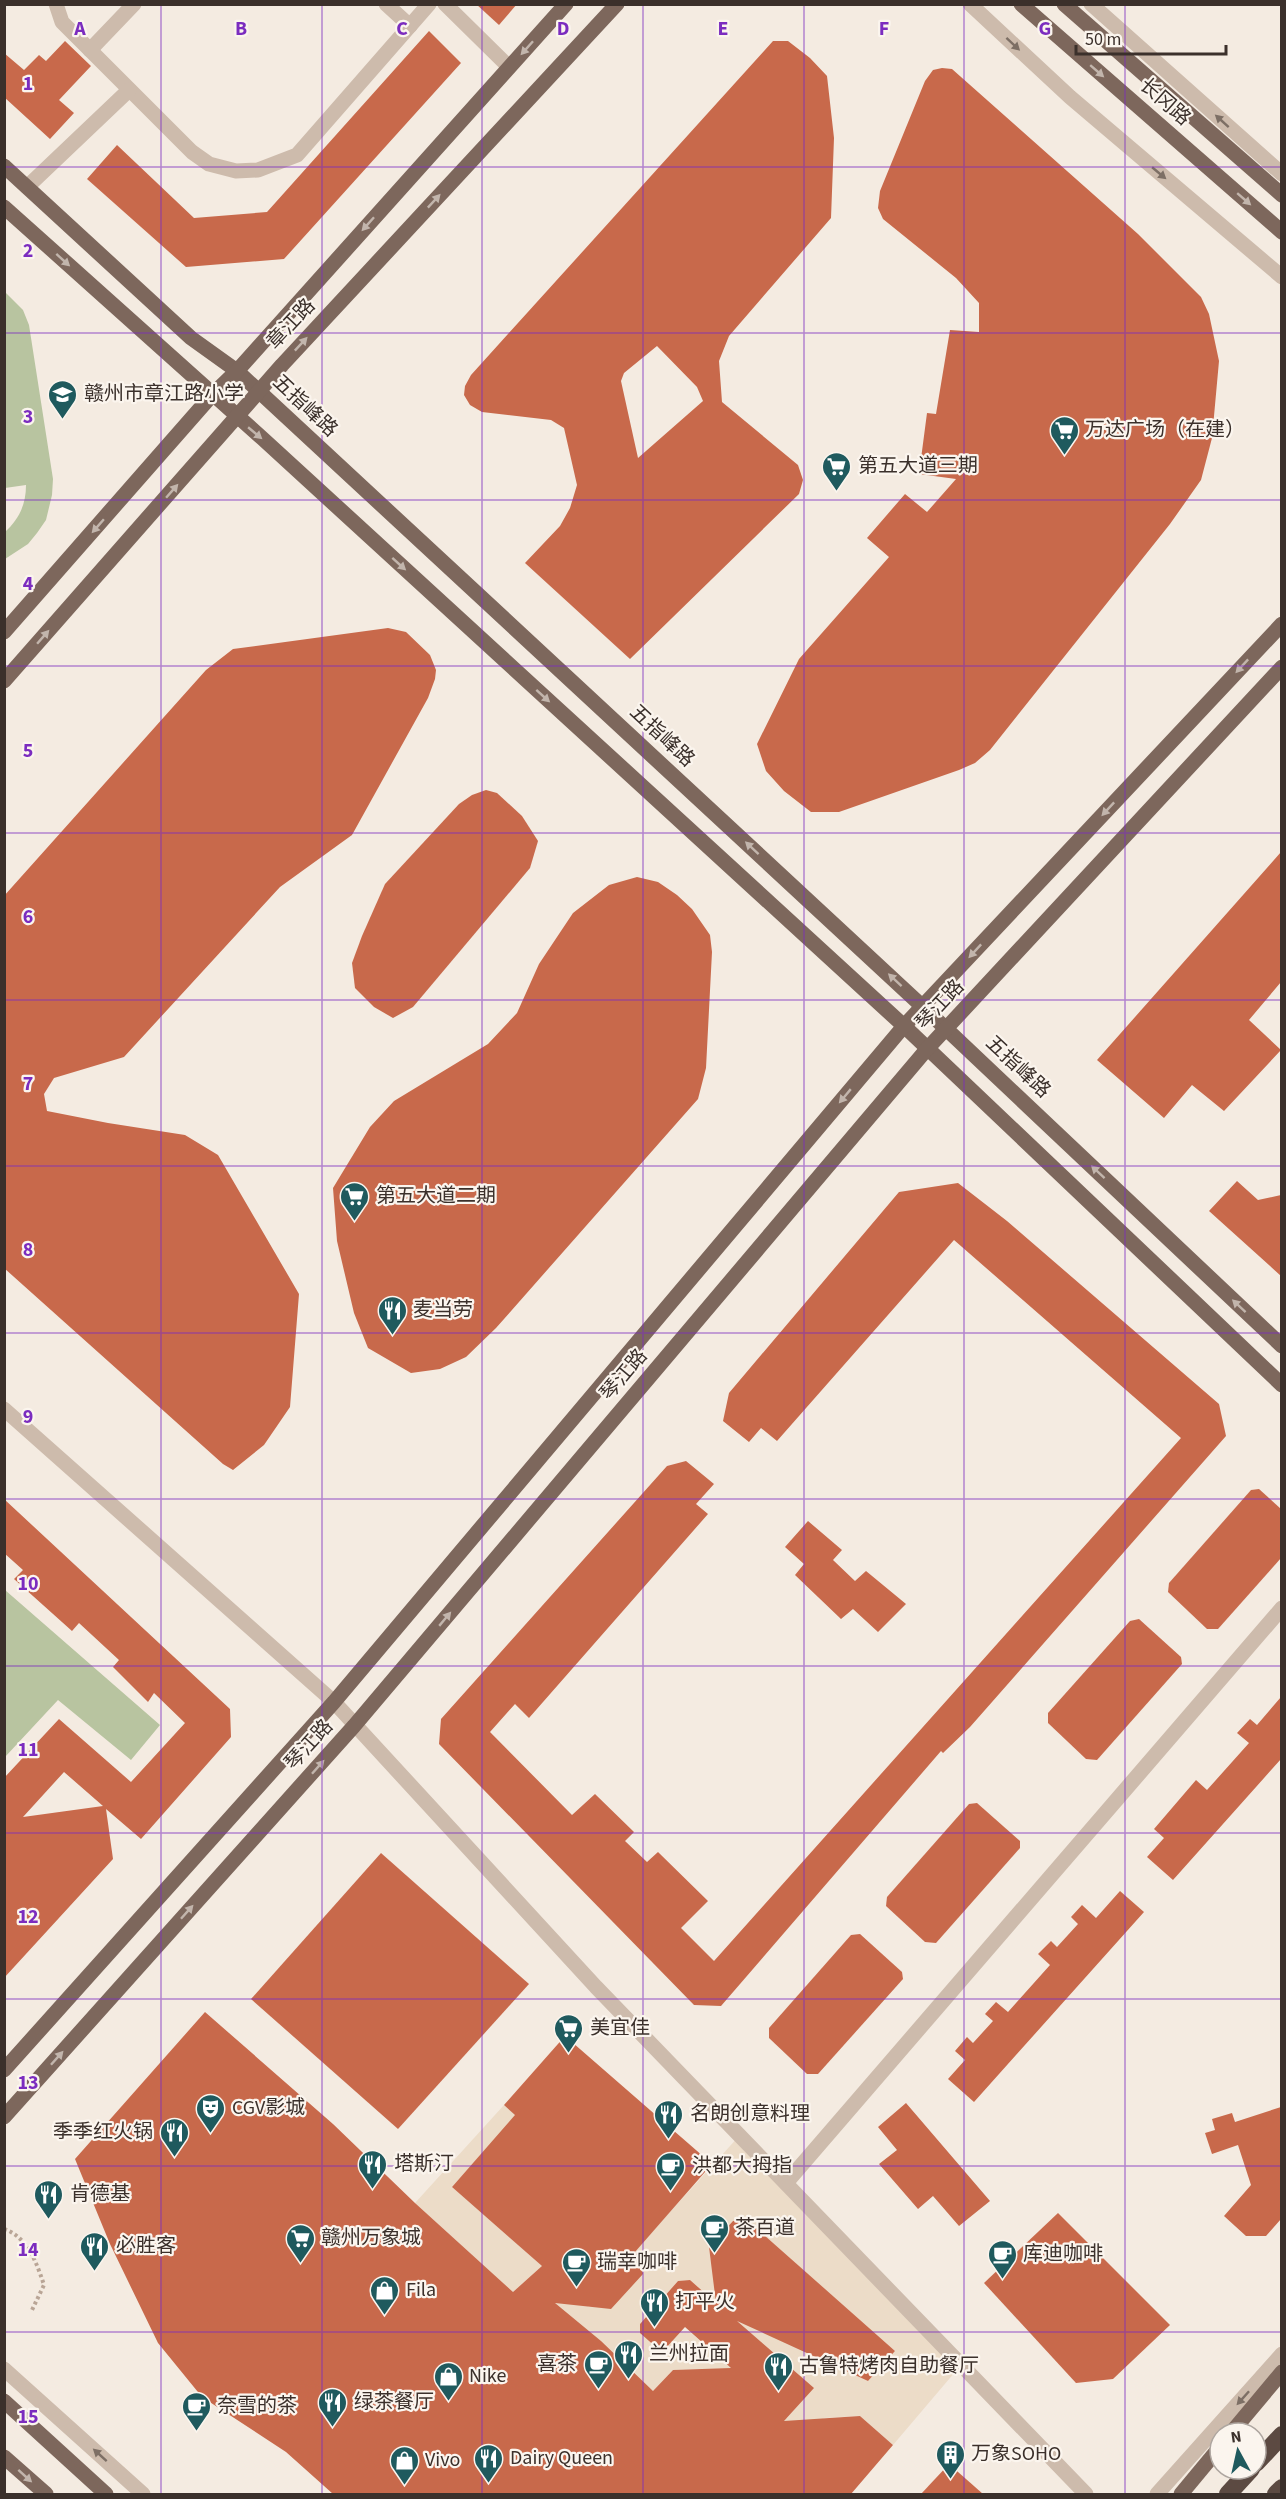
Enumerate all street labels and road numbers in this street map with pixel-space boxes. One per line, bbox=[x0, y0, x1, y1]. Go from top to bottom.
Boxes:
street label: 长冈路 bbox=[1133, 72, 1197, 132]
street label: 章江路 bbox=[260, 293, 322, 355]
street label: 五指峰路 bbox=[266, 368, 344, 444]
street label: 五指峰路 bbox=[623, 698, 701, 774]
street label: 琴江路 bbox=[909, 974, 971, 1036]
street label: 五指峰路 bbox=[979, 1029, 1057, 1105]
street label: 琴江路 bbox=[594, 1343, 654, 1407]
street label: 琴江路 bbox=[279, 1713, 339, 1777]

